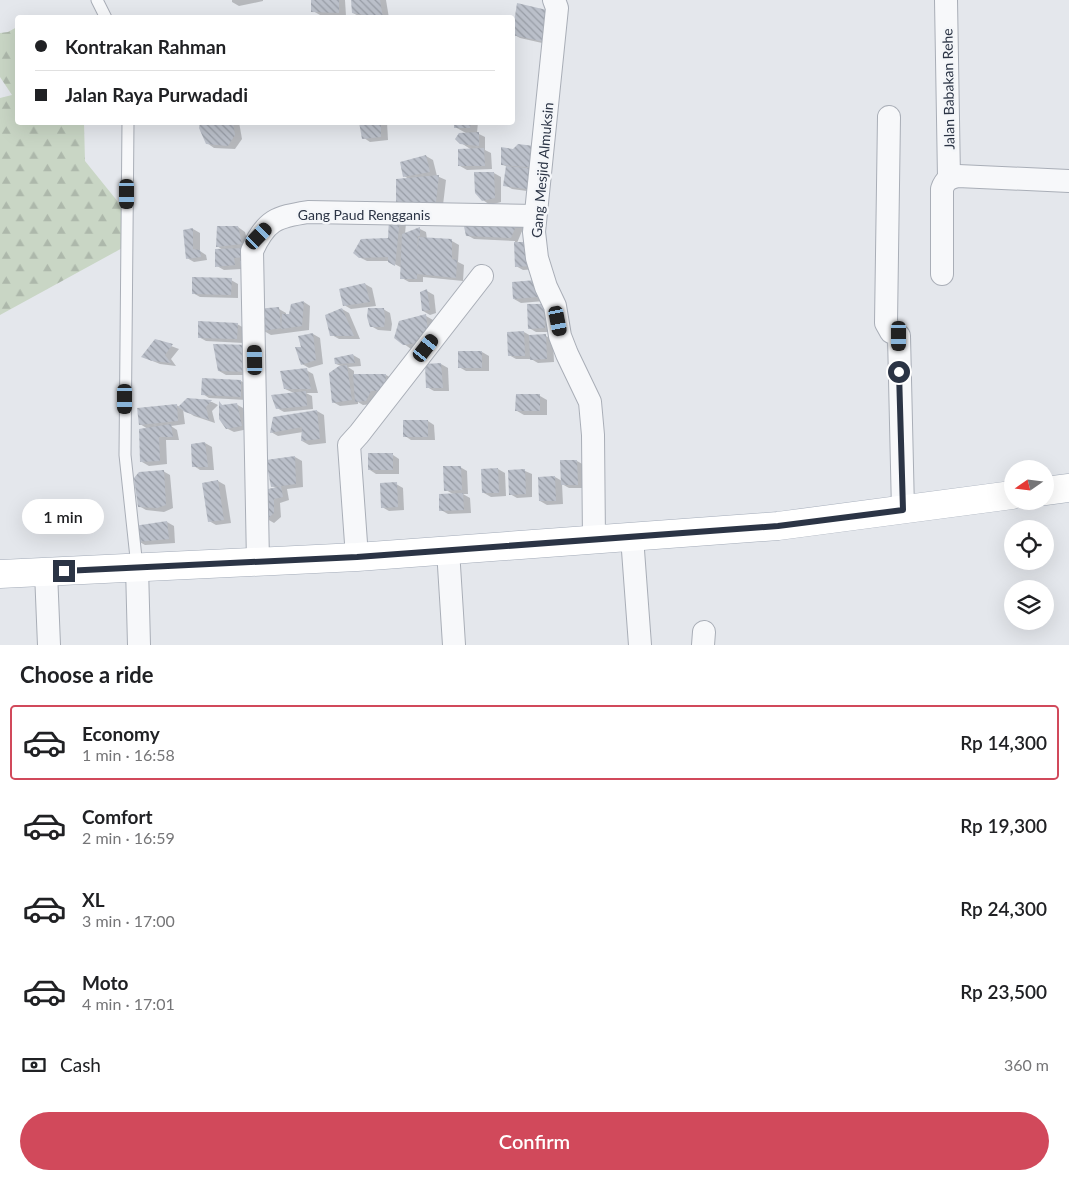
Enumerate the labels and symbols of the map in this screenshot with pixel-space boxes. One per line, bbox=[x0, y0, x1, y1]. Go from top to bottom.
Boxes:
street label: Jalan Babakan Rehe bbox=[938, 28, 958, 150]
street label: Gang Mesjid Almuksin bbox=[528, 101, 556, 239]
car bbox=[119, 179, 134, 209]
street label: Gang Paud Rengganis bbox=[298, 206, 430, 223]
car bbox=[243, 220, 274, 252]
car bbox=[547, 305, 568, 337]
car bbox=[891, 321, 906, 351]
car bbox=[410, 332, 441, 364]
car bbox=[247, 345, 262, 375]
route start bbox=[888, 361, 910, 383]
car bbox=[117, 384, 132, 414]
north arrow bbox=[1004, 460, 1054, 510]
callout: 1 min bbox=[23, 498, 105, 534]
route end bbox=[53, 560, 75, 582]

